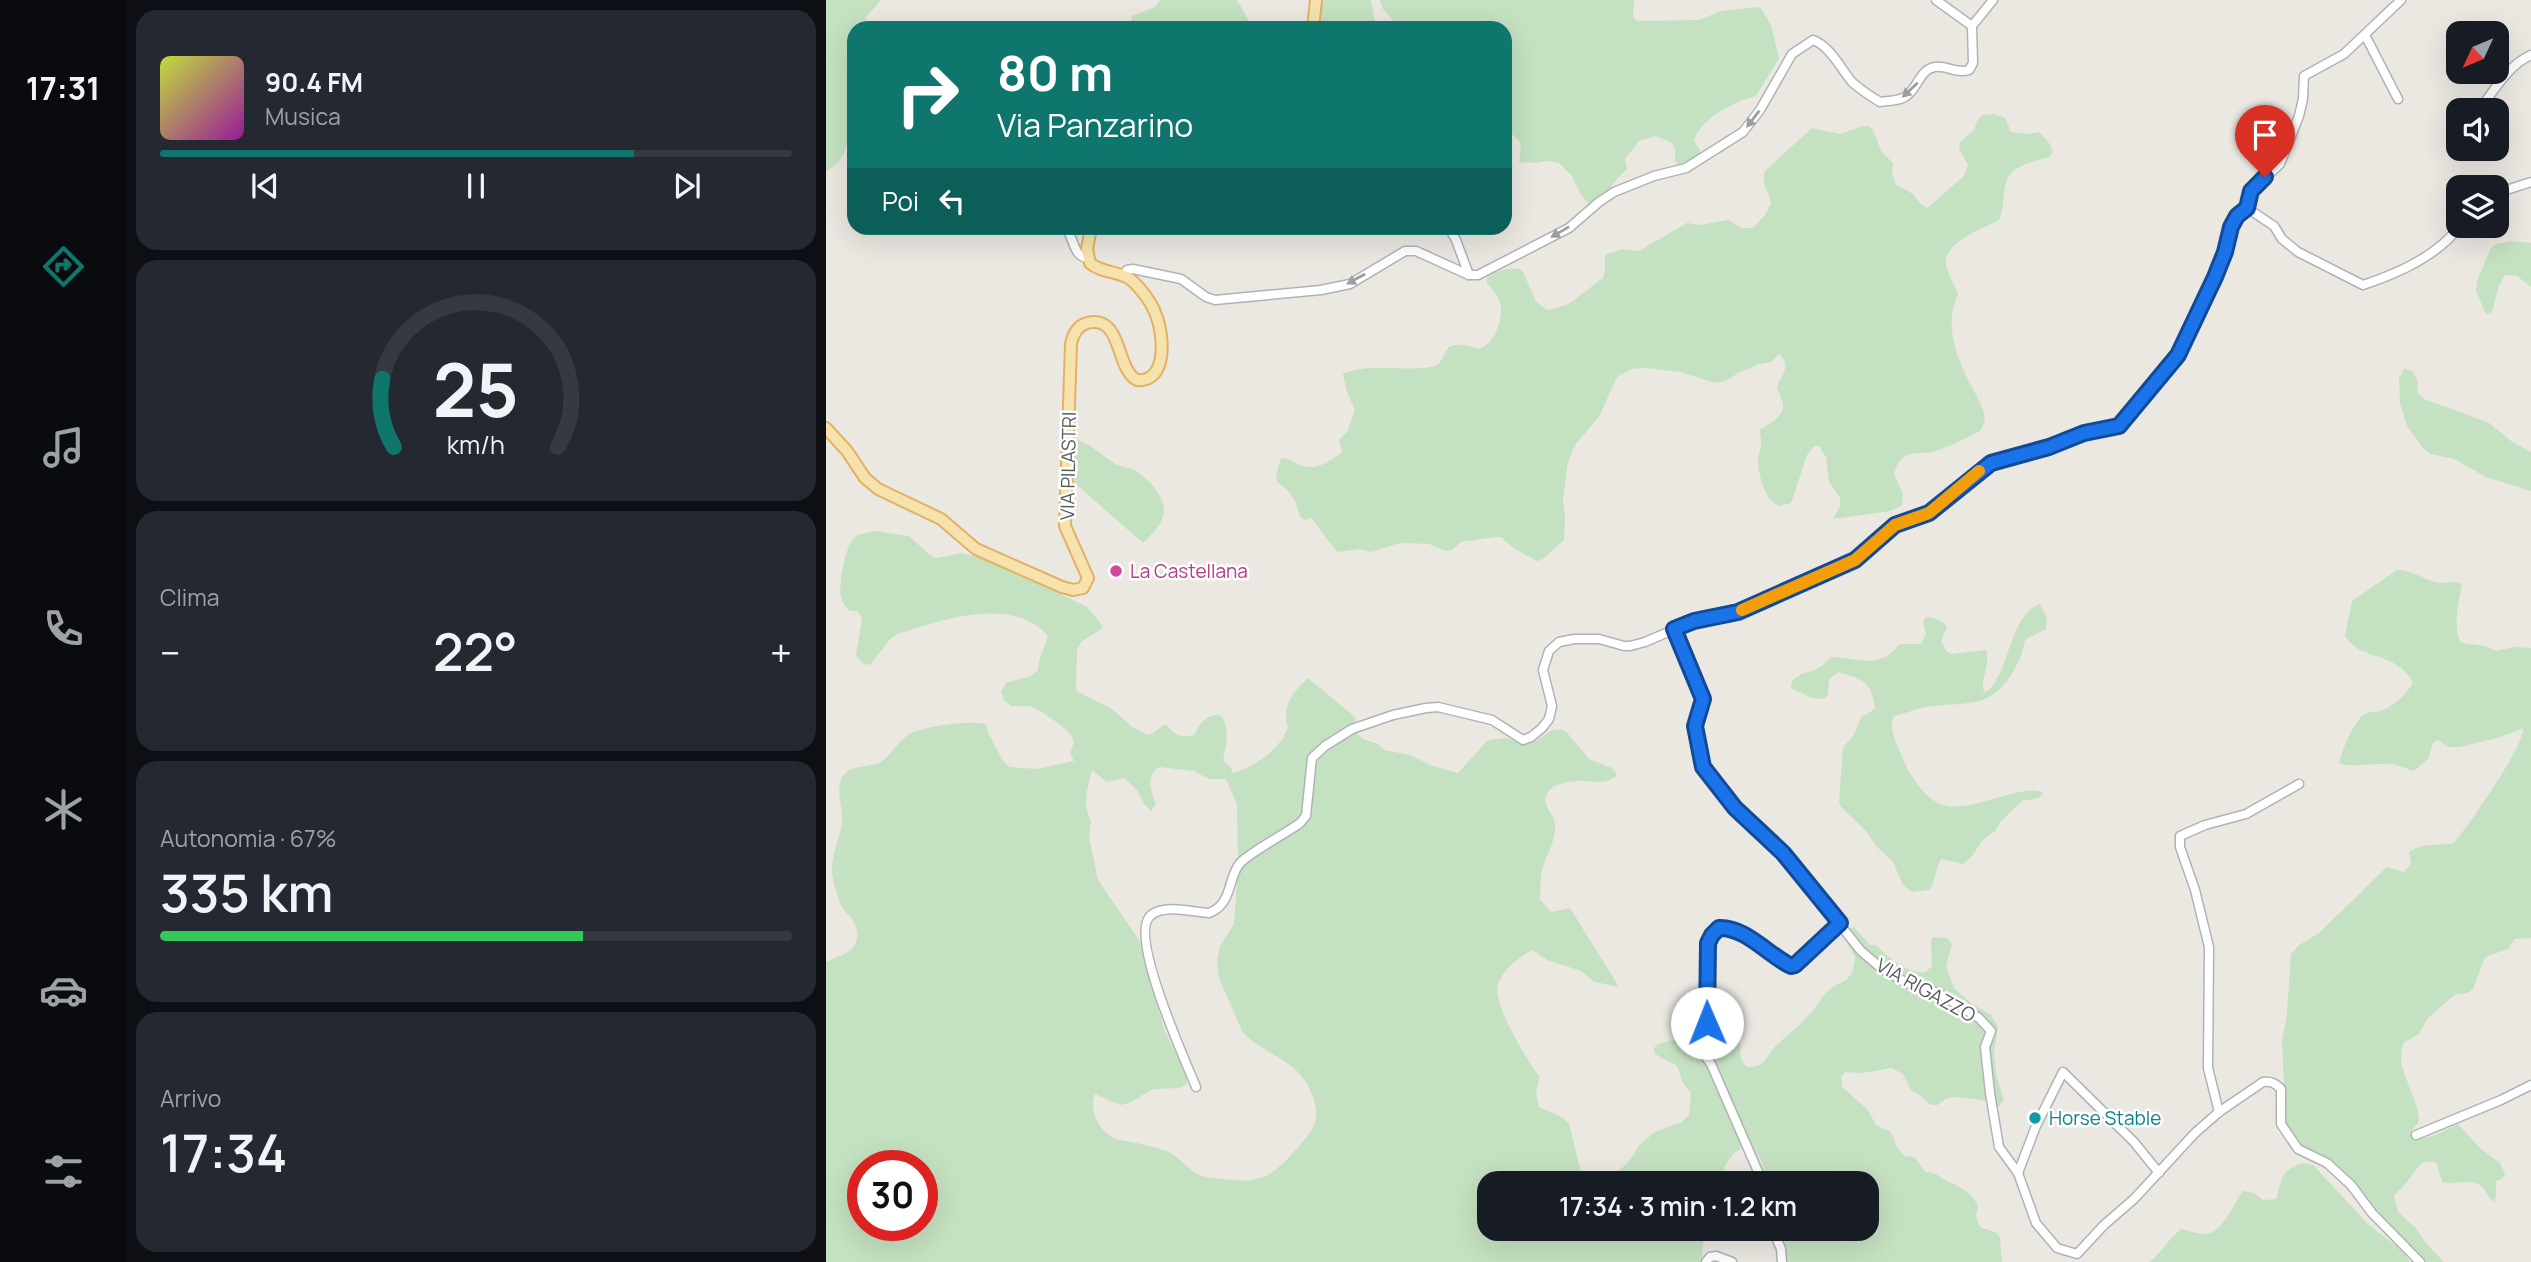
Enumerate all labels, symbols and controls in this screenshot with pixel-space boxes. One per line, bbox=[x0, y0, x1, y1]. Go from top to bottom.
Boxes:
north arrow bbox=[2446, 21, 2510, 84]
map controls bbox=[2446, 21, 2509, 238]
text: 80 m bbox=[997, 39, 1113, 106]
icon: right bbox=[882, 49, 973, 140]
text: 90.4 FM bbox=[265, 64, 363, 100]
text: 17:31 bbox=[26, 66, 100, 110]
one-way arrow bbox=[1902, 82, 1919, 98]
button: sound bbox=[2446, 98, 2509, 161]
text: Musica bbox=[265, 100, 341, 132]
text: Via Panzarino bbox=[997, 103, 1193, 147]
pin bbox=[2235, 105, 2295, 177]
one-way arrow bbox=[1747, 110, 1761, 128]
icon: arrive bbox=[2246, 116, 2284, 154]
icon: previous bbox=[246, 167, 284, 205]
icon: pause bbox=[457, 167, 495, 205]
icon: next bbox=[668, 167, 706, 205]
button: layers bbox=[2446, 175, 2509, 238]
icon: left bbox=[933, 182, 971, 220]
text: Poi bbox=[882, 183, 919, 219]
one-way arrow bbox=[1551, 226, 1570, 238]
icon: directions bbox=[39, 242, 88, 291]
one-way arrow bbox=[1346, 273, 1365, 285]
text: 25 bbox=[433, 339, 519, 439]
street label: VIA PILASTRI bbox=[1054, 412, 1082, 520]
icon: music bbox=[39, 423, 88, 472]
text: km/h bbox=[447, 426, 505, 461]
place label: La Castellana bbox=[1130, 558, 1248, 584]
marker: La Castellana bbox=[1108, 563, 1124, 579]
text: Clima bbox=[160, 581, 219, 613]
icon: phone bbox=[39, 604, 88, 653]
text: 22° bbox=[433, 616, 518, 687]
text: − bbox=[160, 626, 181, 678]
text: + bbox=[770, 626, 792, 678]
icon: climate bbox=[39, 785, 88, 834]
text: Autonomia · 67% bbox=[160, 822, 336, 854]
text: 335 km bbox=[160, 857, 333, 928]
street label: VIA RIGAZZO bbox=[1871, 952, 1981, 1028]
icon: car bbox=[39, 966, 88, 1015]
position arrow bbox=[1670, 986, 1744, 1060]
text: Arrivo bbox=[160, 1082, 221, 1114]
place label: Horse Stable bbox=[2049, 1105, 2161, 1131]
marker: Horse Stable bbox=[2027, 1110, 2043, 1126]
text: 17:34 bbox=[160, 1117, 287, 1188]
icon: filters bbox=[39, 1147, 88, 1196]
speed limit sign: 30 bbox=[847, 1150, 938, 1241]
text: 17:34 · 3 min · 1.2 km bbox=[1559, 1188, 1797, 1224]

